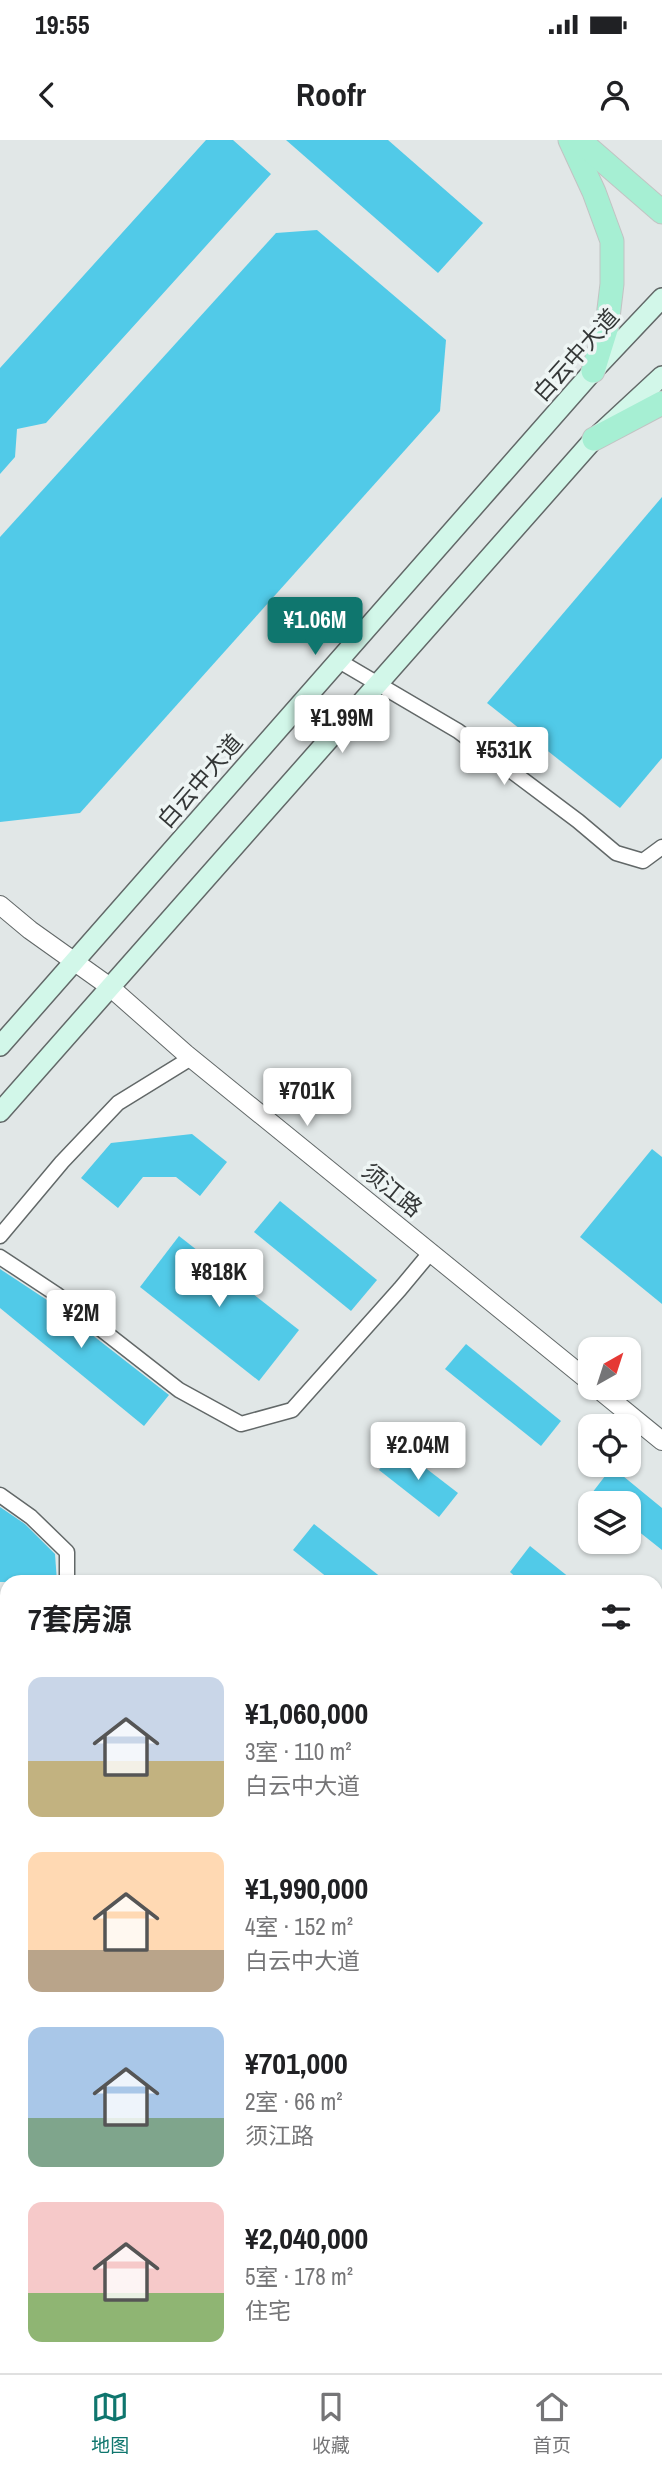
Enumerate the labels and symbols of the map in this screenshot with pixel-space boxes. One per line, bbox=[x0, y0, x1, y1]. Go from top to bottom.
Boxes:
street label: 白云中大道 bbox=[526, 302, 626, 408]
pin: ¥1.06M bbox=[258, 598, 372, 657]
pin: ¥1.99M bbox=[285, 696, 399, 755]
street label: 白云中大道 bbox=[150, 727, 249, 834]
pin: ¥531K bbox=[455, 728, 553, 787]
pin: ¥701K bbox=[258, 1068, 356, 1128]
street label: 须江路 bbox=[356, 1156, 429, 1223]
pin: ¥818K bbox=[170, 1250, 268, 1309]
pin: ¥2M bbox=[47, 1290, 115, 1350]
north arrow bbox=[578, 1337, 640, 1400]
pin: ¥2.04M bbox=[361, 1422, 475, 1482]

